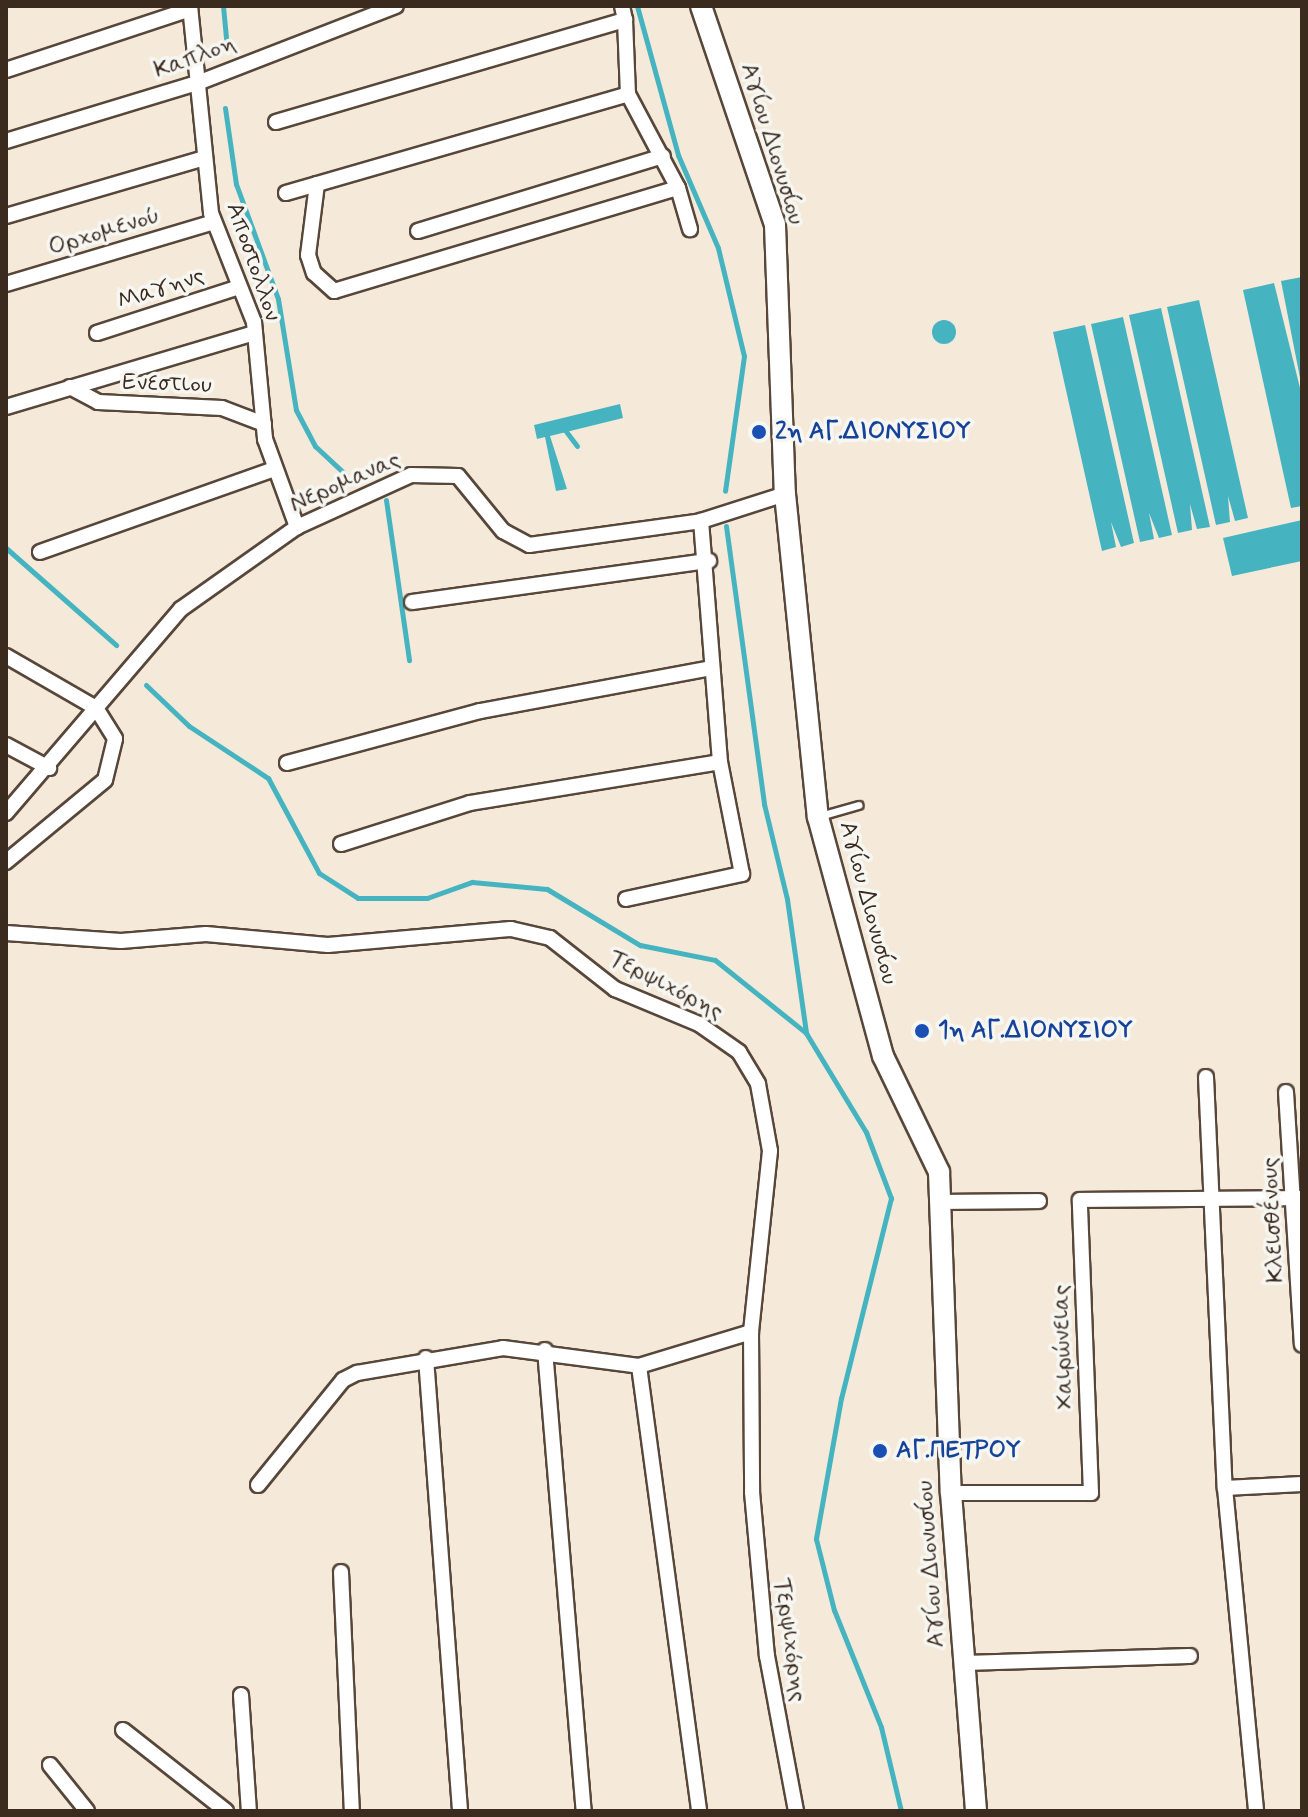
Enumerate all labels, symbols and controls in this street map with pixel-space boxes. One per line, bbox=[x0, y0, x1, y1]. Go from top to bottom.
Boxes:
street label: Καπλοη bbox=[150, 29, 240, 85]
street label: Αγίου Διονυσίου bbox=[734, 60, 810, 228]
street label: Αποστολλον bbox=[219, 199, 287, 325]
street label: Ορχομενού bbox=[45, 201, 163, 263]
street label: Μαγηνς bbox=[114, 261, 208, 317]
street label: Ενεστιου bbox=[122, 368, 212, 400]
place label: 2η ΑΓ.ΔΙΟΝΥΣΙΟΥ bbox=[775, 418, 971, 446]
marker: 2η ΑΓ.ΔΙΟΝΥΣΙΟΥ bbox=[750, 423, 768, 441]
street label: Νερομανας bbox=[285, 445, 405, 519]
street label: Αγίου Διονυσίου bbox=[832, 818, 904, 988]
street label: Τερψιχόρης bbox=[604, 944, 728, 1026]
place label: 1η ΑΓ.ΔΙΟΝΥΣΙΟΥ bbox=[938, 1017, 1133, 1045]
marker: 1η ΑΓ.ΔΙΟΝΥΣΙΟΥ bbox=[913, 1022, 931, 1040]
street label: Κλεισθένους bbox=[1255, 1156, 1291, 1284]
street label: Χαιρώνειας bbox=[1046, 1284, 1080, 1410]
place label: ΑΓ.ΠΕΤΡΟΥ bbox=[896, 1437, 1021, 1465]
marker: ΑΓ.ΠΕΤΡΟΥ bbox=[871, 1442, 889, 1460]
street label: Αγίου Διονυσίου bbox=[911, 1479, 951, 1649]
street label: Τερψιχόρης bbox=[767, 1576, 813, 1704]

